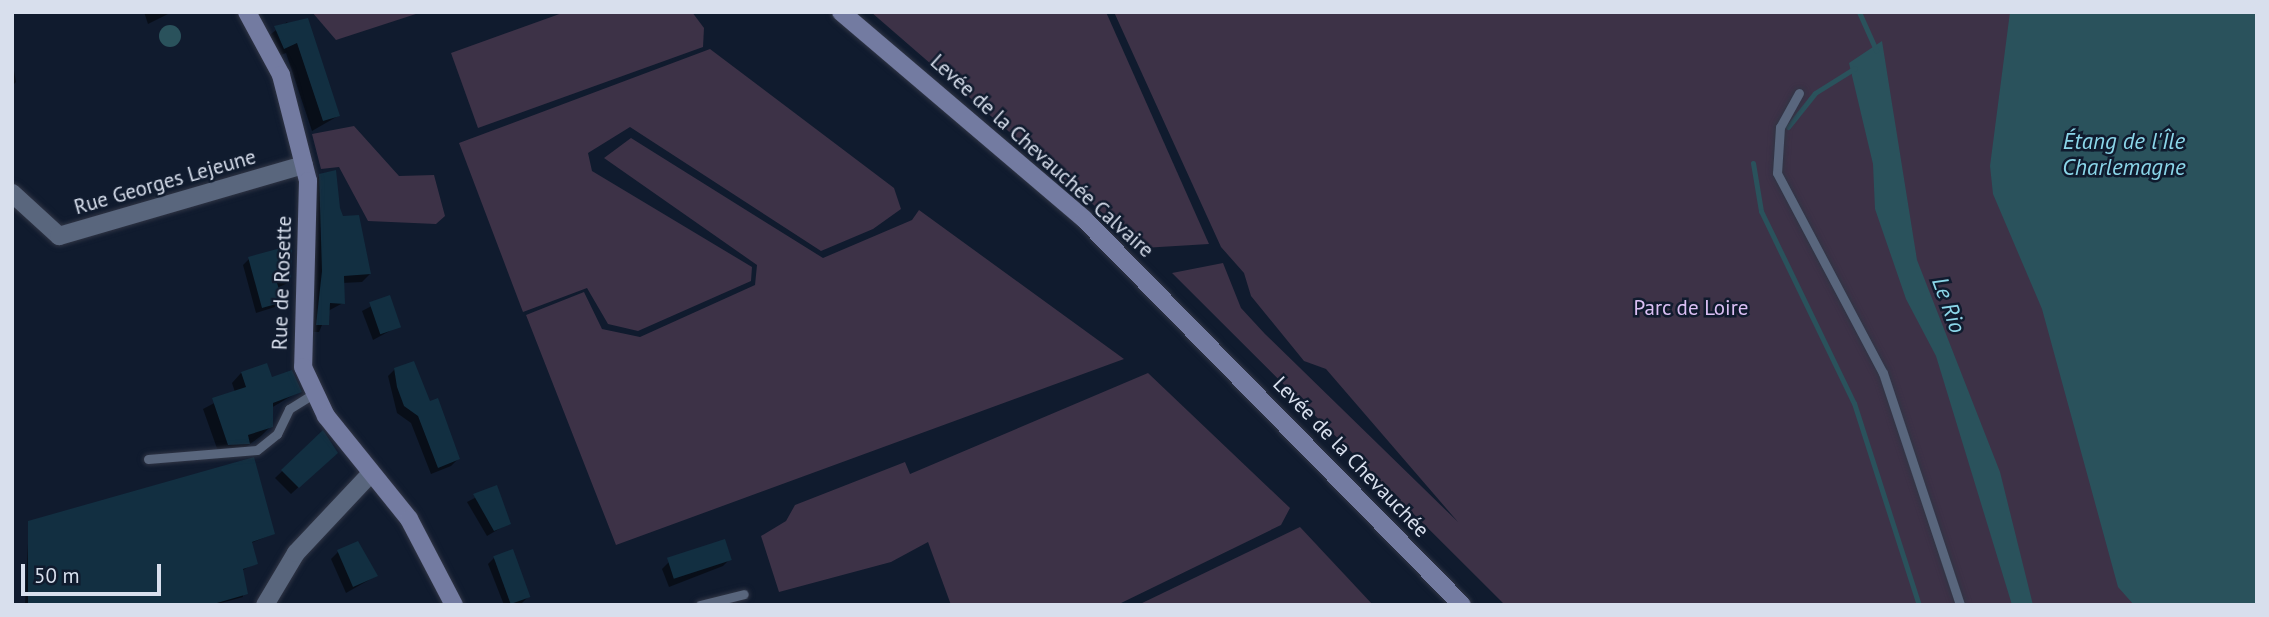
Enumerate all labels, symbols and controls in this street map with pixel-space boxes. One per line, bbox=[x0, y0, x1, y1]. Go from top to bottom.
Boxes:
street label: Levée de la Chevauchée Calvaire bbox=[925, 49, 1159, 263]
water label: Étang de l'Île Charlemagne bbox=[2062, 127, 2186, 181]
street label: Rue Georges Lejeune bbox=[71, 144, 259, 220]
street label: Rue de Rosette bbox=[267, 215, 297, 351]
water label: Le Rio bbox=[1926, 273, 1972, 337]
park label: Parc de Loire bbox=[1633, 295, 1749, 321]
street label: Levée de la Chevauchée bbox=[1268, 371, 1434, 543]
scale bar bbox=[24, 550, 164, 594]
text: 50 m bbox=[34, 562, 80, 589]

